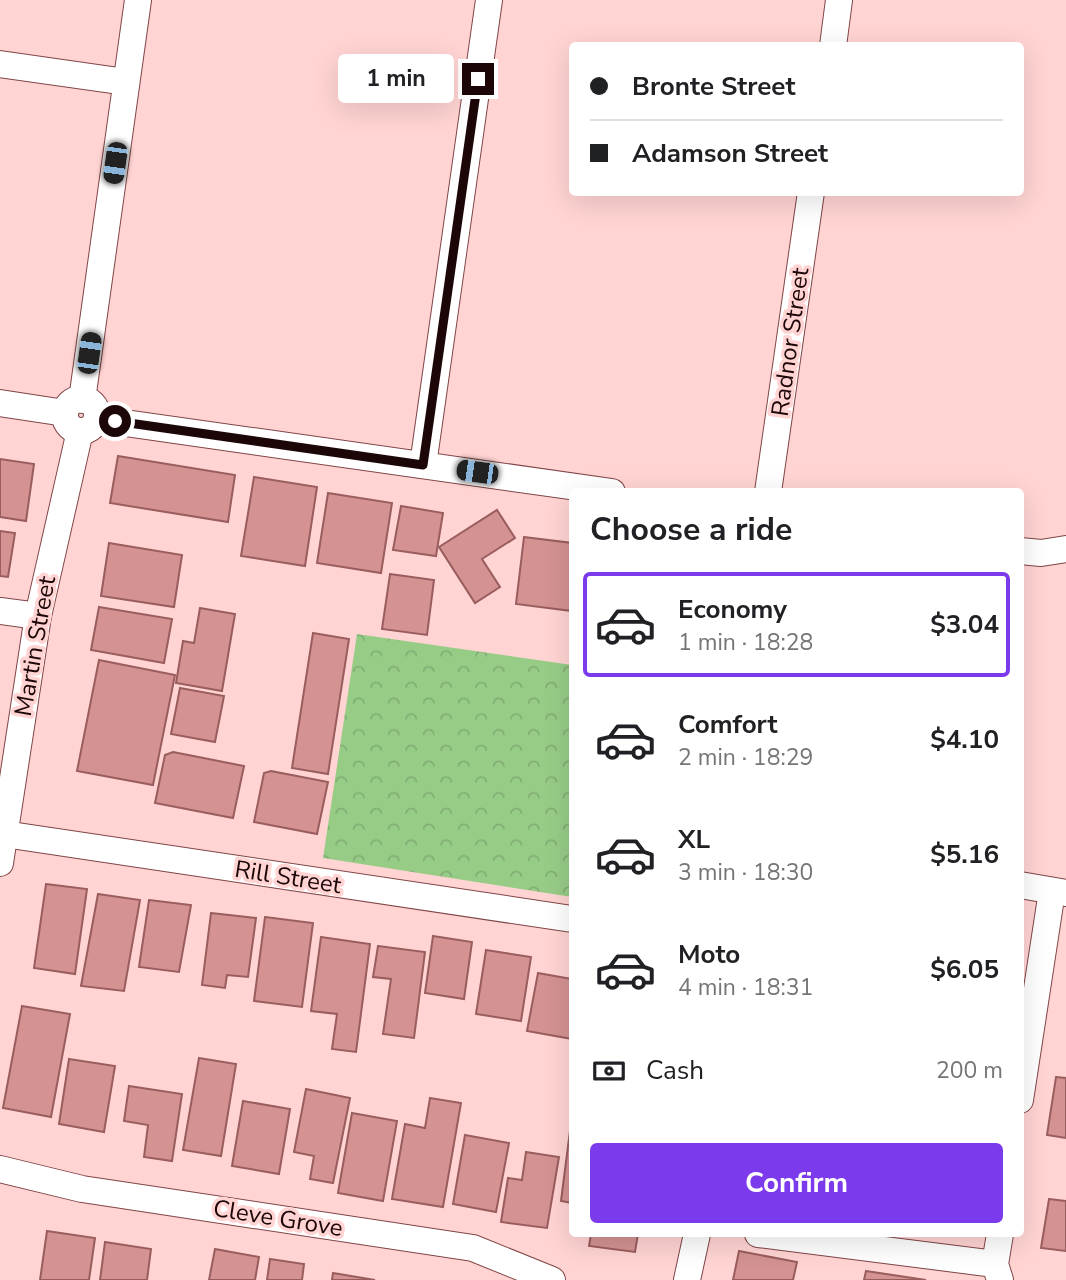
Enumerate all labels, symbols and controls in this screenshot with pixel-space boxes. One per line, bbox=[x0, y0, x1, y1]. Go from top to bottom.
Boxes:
callout: 1 min bbox=[338, 55, 454, 104]
text: 1 min bbox=[366, 63, 426, 94]
route end bbox=[462, 63, 494, 95]
text: Bronte Street bbox=[632, 69, 795, 104]
text: Adamson Street bbox=[632, 136, 828, 171]
car bbox=[102, 141, 129, 185]
street label: Radnor Street bbox=[764, 265, 816, 418]
car bbox=[76, 331, 103, 375]
route start bbox=[99, 405, 131, 437]
car bbox=[455, 459, 500, 485]
text: Choose a ride bbox=[590, 508, 792, 551]
street label: Martin Street bbox=[7, 573, 63, 719]
text: Economy bbox=[678, 592, 787, 627]
icon: car bbox=[594, 593, 657, 656]
text: $3.04 bbox=[930, 607, 999, 642]
text: 1 min · 18:28 bbox=[678, 627, 813, 658]
text: Comfort bbox=[678, 707, 778, 742]
icon: car bbox=[594, 708, 657, 771]
text: $4.10 bbox=[930, 722, 999, 757]
text: 2 min · 18:29 bbox=[678, 742, 813, 773]
text: XL bbox=[678, 822, 710, 857]
icon: car bbox=[594, 823, 657, 886]
text: $5.16 bbox=[930, 837, 999, 872]
street label: Rill Street bbox=[232, 853, 344, 901]
text: 3 min · 18:30 bbox=[678, 857, 813, 888]
text: Moto bbox=[678, 937, 740, 972]
icon: car bbox=[594, 938, 657, 1001]
text: $6.05 bbox=[930, 952, 999, 987]
text: 4 min · 18:31 bbox=[678, 972, 813, 1003]
icon: cash bbox=[590, 1052, 628, 1090]
text: Cash bbox=[646, 1053, 704, 1088]
text: 200 m bbox=[936, 1055, 1003, 1086]
button: Confirm bbox=[590, 1143, 1003, 1223]
street label: Cleve Grove bbox=[211, 1192, 345, 1244]

